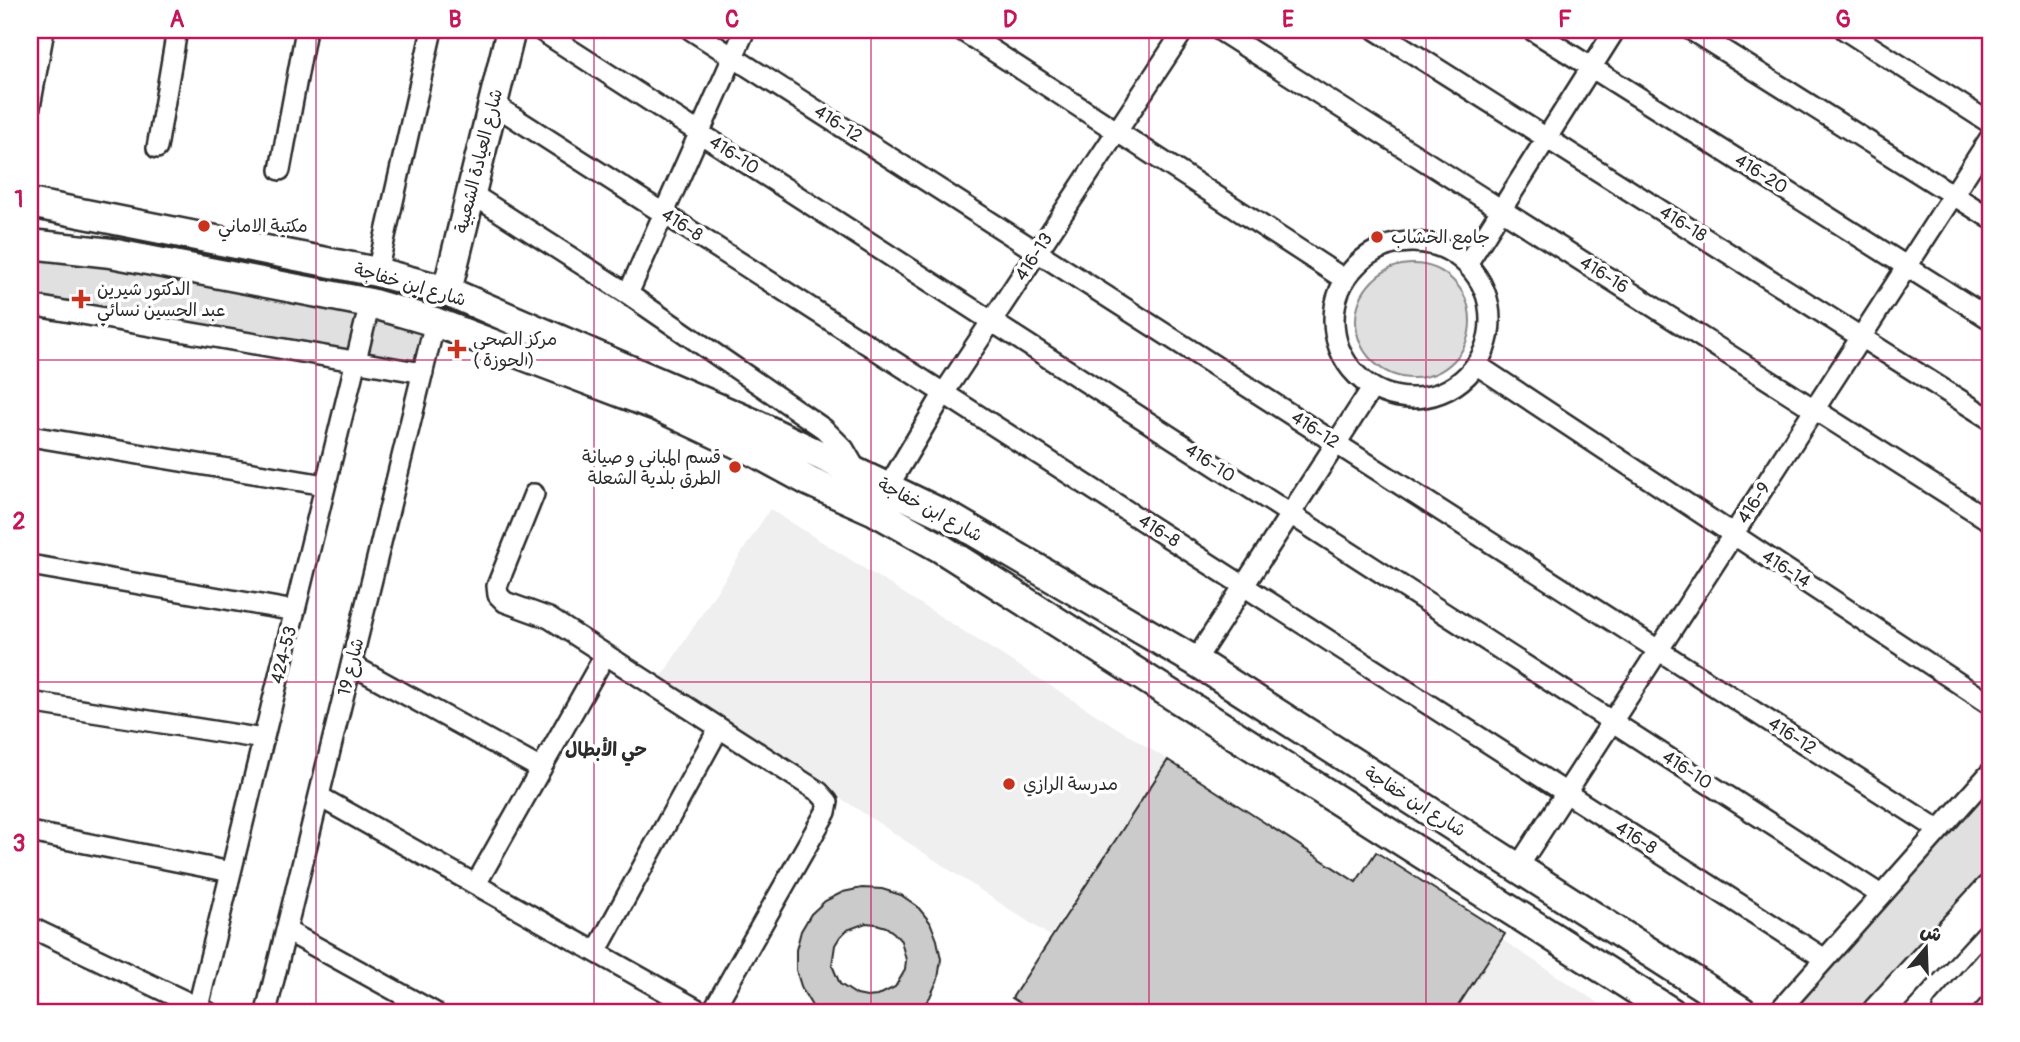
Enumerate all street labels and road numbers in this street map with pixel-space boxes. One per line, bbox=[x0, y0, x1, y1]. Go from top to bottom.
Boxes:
street label: شارع العيادة الشعبية bbox=[450, 86, 508, 236]
street label: 416-12 bbox=[810, 100, 866, 148]
street label: 416-10 bbox=[705, 130, 763, 180]
street label: 416-20 bbox=[1730, 149, 1792, 199]
street label: 416-18 bbox=[1655, 201, 1711, 247]
street label: 416-8 bbox=[657, 203, 707, 247]
street label: 416-13 bbox=[1010, 229, 1058, 285]
street label: 416-16 bbox=[1575, 251, 1633, 299]
street label: شارع ابن خفاجة bbox=[351, 258, 469, 312]
street label: 416-12 bbox=[1287, 406, 1343, 454]
street label: 416-10 bbox=[1181, 438, 1239, 488]
street label: شارع ابن خفاجة bbox=[874, 473, 986, 547]
street label: 416-9 bbox=[1732, 478, 1776, 528]
street label: 416-8 bbox=[1134, 509, 1184, 553]
street label: 416-14 bbox=[1757, 545, 1815, 593]
street label: 424-53 bbox=[266, 624, 302, 686]
street label: شارع 19 bbox=[333, 636, 369, 698]
street label: 416-12 bbox=[1764, 712, 1820, 760]
street label: 416-10 bbox=[1658, 745, 1716, 795]
street label: شارع ابن خفاجة bbox=[1360, 762, 1470, 842]
street label: 416-8 bbox=[1611, 816, 1661, 860]

